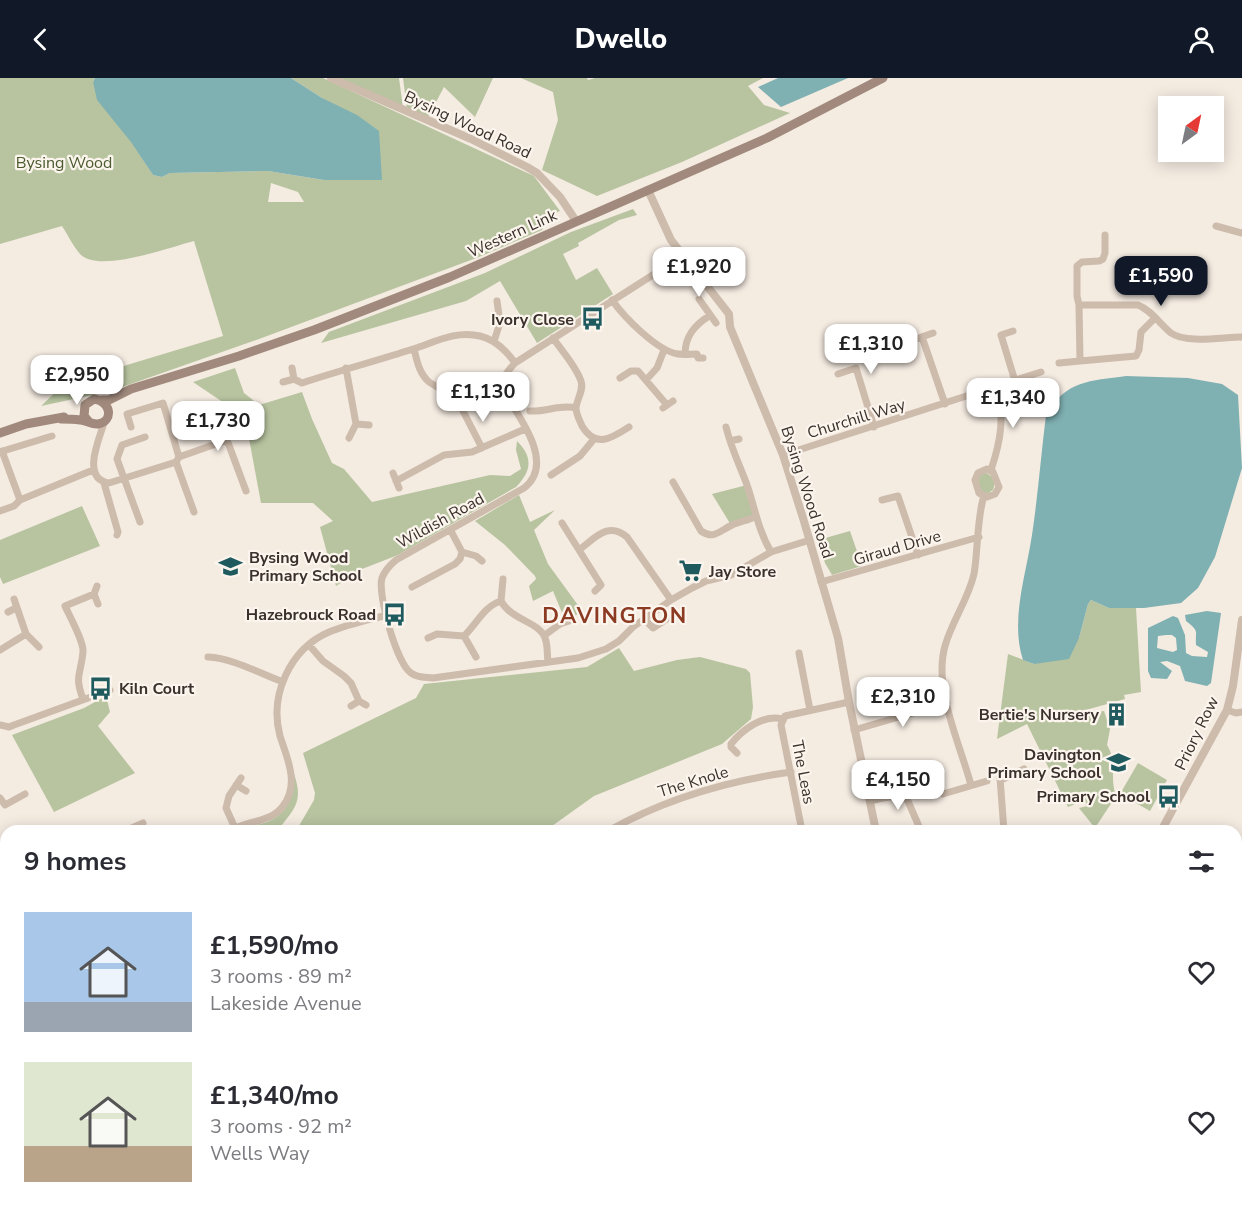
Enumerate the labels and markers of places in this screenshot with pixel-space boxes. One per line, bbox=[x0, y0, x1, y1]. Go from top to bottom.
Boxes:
pin: £1,920 bbox=[650, 247, 748, 298]
pin: £1,590 bbox=[1112, 256, 1210, 307]
bus stop icon: Ivory Close bbox=[579, 306, 605, 332]
place label: Ivory Close bbox=[491, 309, 574, 331]
pin: £1,310 bbox=[822, 324, 920, 375]
pin: £2,950 bbox=[28, 355, 126, 406]
pin: £1,130 bbox=[434, 372, 532, 423]
pin: £1,340 bbox=[964, 378, 1062, 429]
pin: £1,730 bbox=[169, 401, 267, 452]
place label: Bysing Wood Primary School bbox=[249, 547, 362, 587]
school or university icon: Bysing Wood Primary School bbox=[218, 553, 244, 579]
supermarket icon: Jay Store bbox=[678, 558, 704, 584]
place label: Jay Store bbox=[708, 561, 777, 583]
bus stop icon: Hazebrouck Road bbox=[381, 601, 407, 627]
place label: Hazebrouck Road bbox=[246, 604, 376, 626]
bus stop icon: Kiln Court bbox=[88, 675, 114, 701]
pin: £2,310 bbox=[854, 677, 952, 728]
place label: Kiln Court bbox=[119, 678, 195, 700]
building icon: Bertie's Nursery bbox=[1104, 701, 1130, 727]
place label: Bertie's Nursery bbox=[979, 704, 1100, 726]
place label: Davington Primary School bbox=[988, 744, 1101, 784]
school or university icon: Davington Primary School bbox=[1106, 750, 1132, 776]
pin: £4,150 bbox=[849, 760, 947, 811]
bus stop icon: Primary School bbox=[1155, 783, 1181, 809]
place label: Primary School bbox=[1037, 786, 1150, 808]

